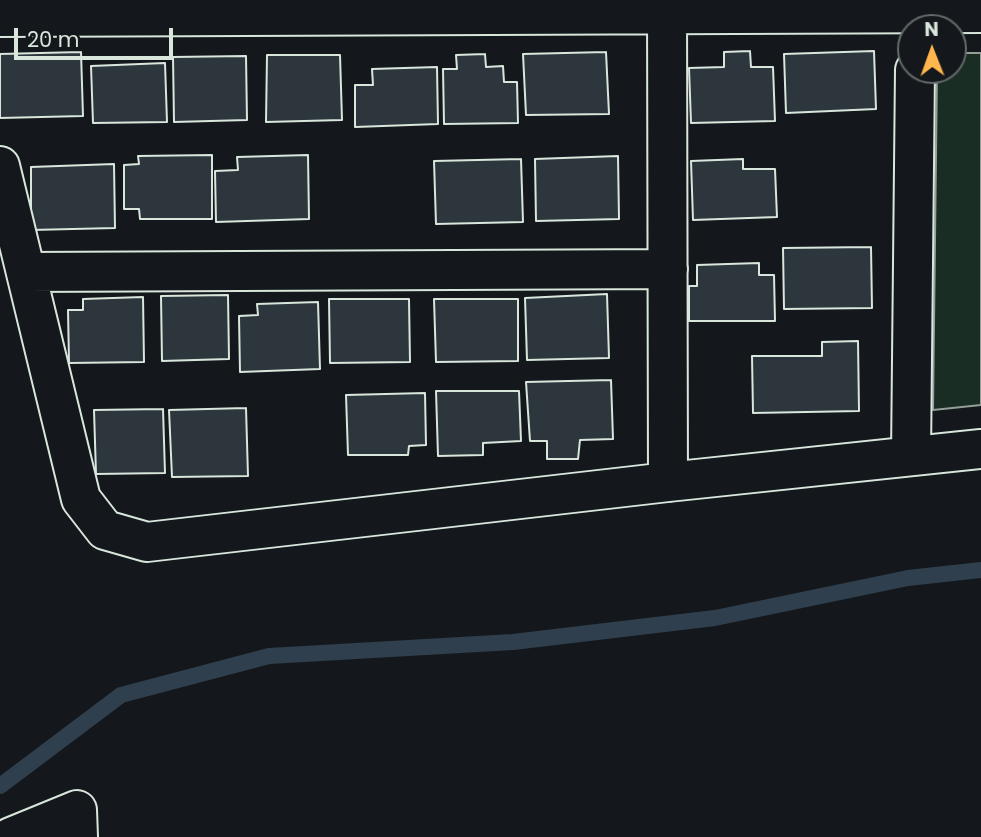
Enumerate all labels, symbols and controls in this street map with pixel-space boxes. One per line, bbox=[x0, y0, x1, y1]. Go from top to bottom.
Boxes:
scale bar bbox=[18, 14, 177, 58]
north arrow bbox=[897, 14, 967, 84]
text: N bbox=[924, 16, 939, 43]
text: 20 m bbox=[27, 25, 80, 54]

